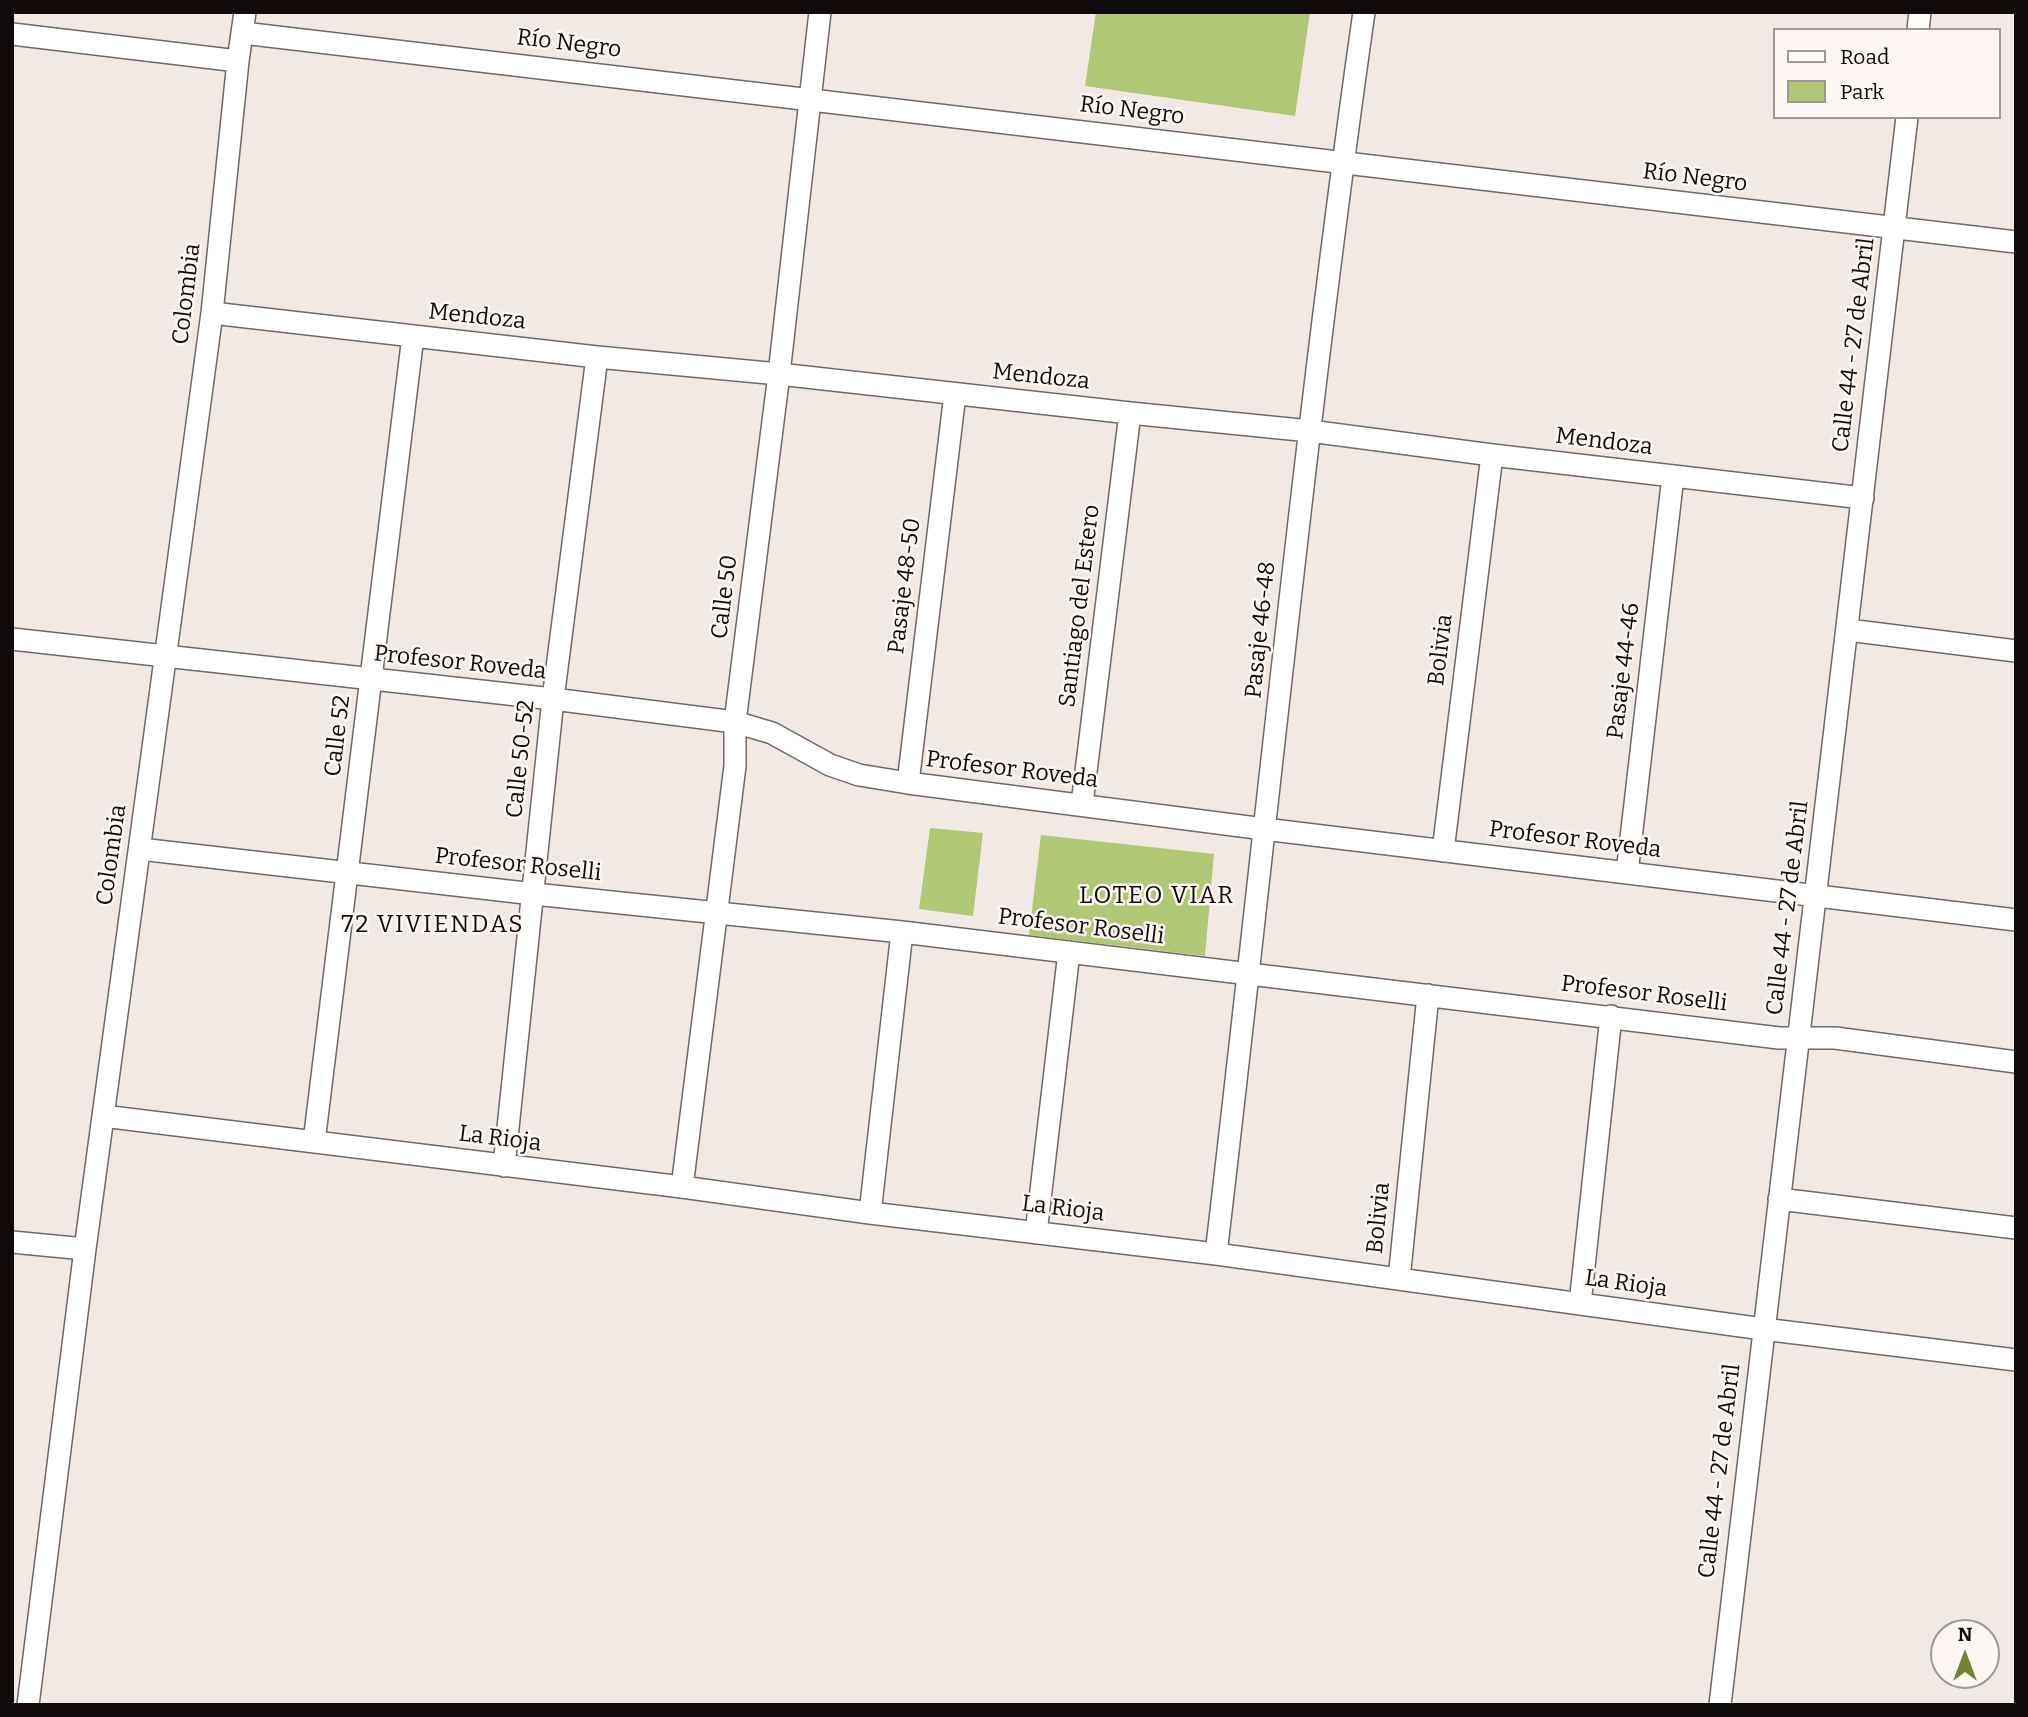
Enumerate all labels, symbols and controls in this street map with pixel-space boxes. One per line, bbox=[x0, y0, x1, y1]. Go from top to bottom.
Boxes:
street label: Río Negro bbox=[515, 24, 623, 64]
legend bbox=[1772, 28, 2000, 119]
text: Road bbox=[1840, 44, 1889, 70]
text: Park bbox=[1840, 79, 1884, 105]
street label: Río Negro bbox=[1078, 91, 1186, 131]
street label: Río Negro bbox=[1641, 158, 1749, 198]
street label: Calle 44 - 27 de Abril bbox=[1827, 236, 1881, 454]
street label: Colombia bbox=[167, 242, 207, 346]
street label: Mendoza bbox=[427, 298, 527, 336]
street label: Mendoza bbox=[991, 358, 1091, 396]
street label: Mendoza bbox=[1554, 422, 1654, 462]
street label: Santiago del Estero bbox=[1054, 503, 1106, 709]
street label: Pasaje 48-50 bbox=[883, 516, 927, 656]
street label: Calle 50 bbox=[706, 553, 744, 641]
street label: Pasaje 46-48 bbox=[1240, 560, 1282, 700]
street label: Pasaje 44-46 bbox=[1602, 601, 1646, 741]
street label: Bolivia bbox=[1423, 613, 1459, 687]
street label: Profesor Roveda bbox=[372, 640, 548, 686]
street label: Calle 52 bbox=[319, 694, 357, 778]
street label: Calle 50-52 bbox=[501, 699, 541, 819]
street label: Profesor Roveda bbox=[924, 746, 1100, 794]
street label: Calle 44 - 27 de Abril bbox=[1761, 799, 1815, 1017]
street label: Colombia bbox=[91, 803, 133, 907]
street label: Profesor Roveda bbox=[1487, 816, 1663, 864]
street label: Profesor Roselli bbox=[433, 843, 603, 887]
district label: LOTEO VIAR bbox=[1080, 882, 1234, 910]
street label: Profesor Roselli bbox=[996, 903, 1166, 951]
district label: 72 VIVIENDAS bbox=[343, 911, 523, 939]
street label: Profesor Roselli bbox=[1559, 970, 1729, 1018]
street label: La Rioja bbox=[457, 1120, 543, 1158]
street label: Bolivia bbox=[1362, 1181, 1396, 1255]
street label: La Rioja bbox=[1020, 1190, 1106, 1228]
street label: La Rioja bbox=[1583, 1265, 1669, 1303]
street label: Calle 44 - 27 de Abril bbox=[1693, 1362, 1747, 1580]
north arrow bbox=[1930, 1619, 2000, 1689]
text: N bbox=[1958, 1623, 1972, 1646]

